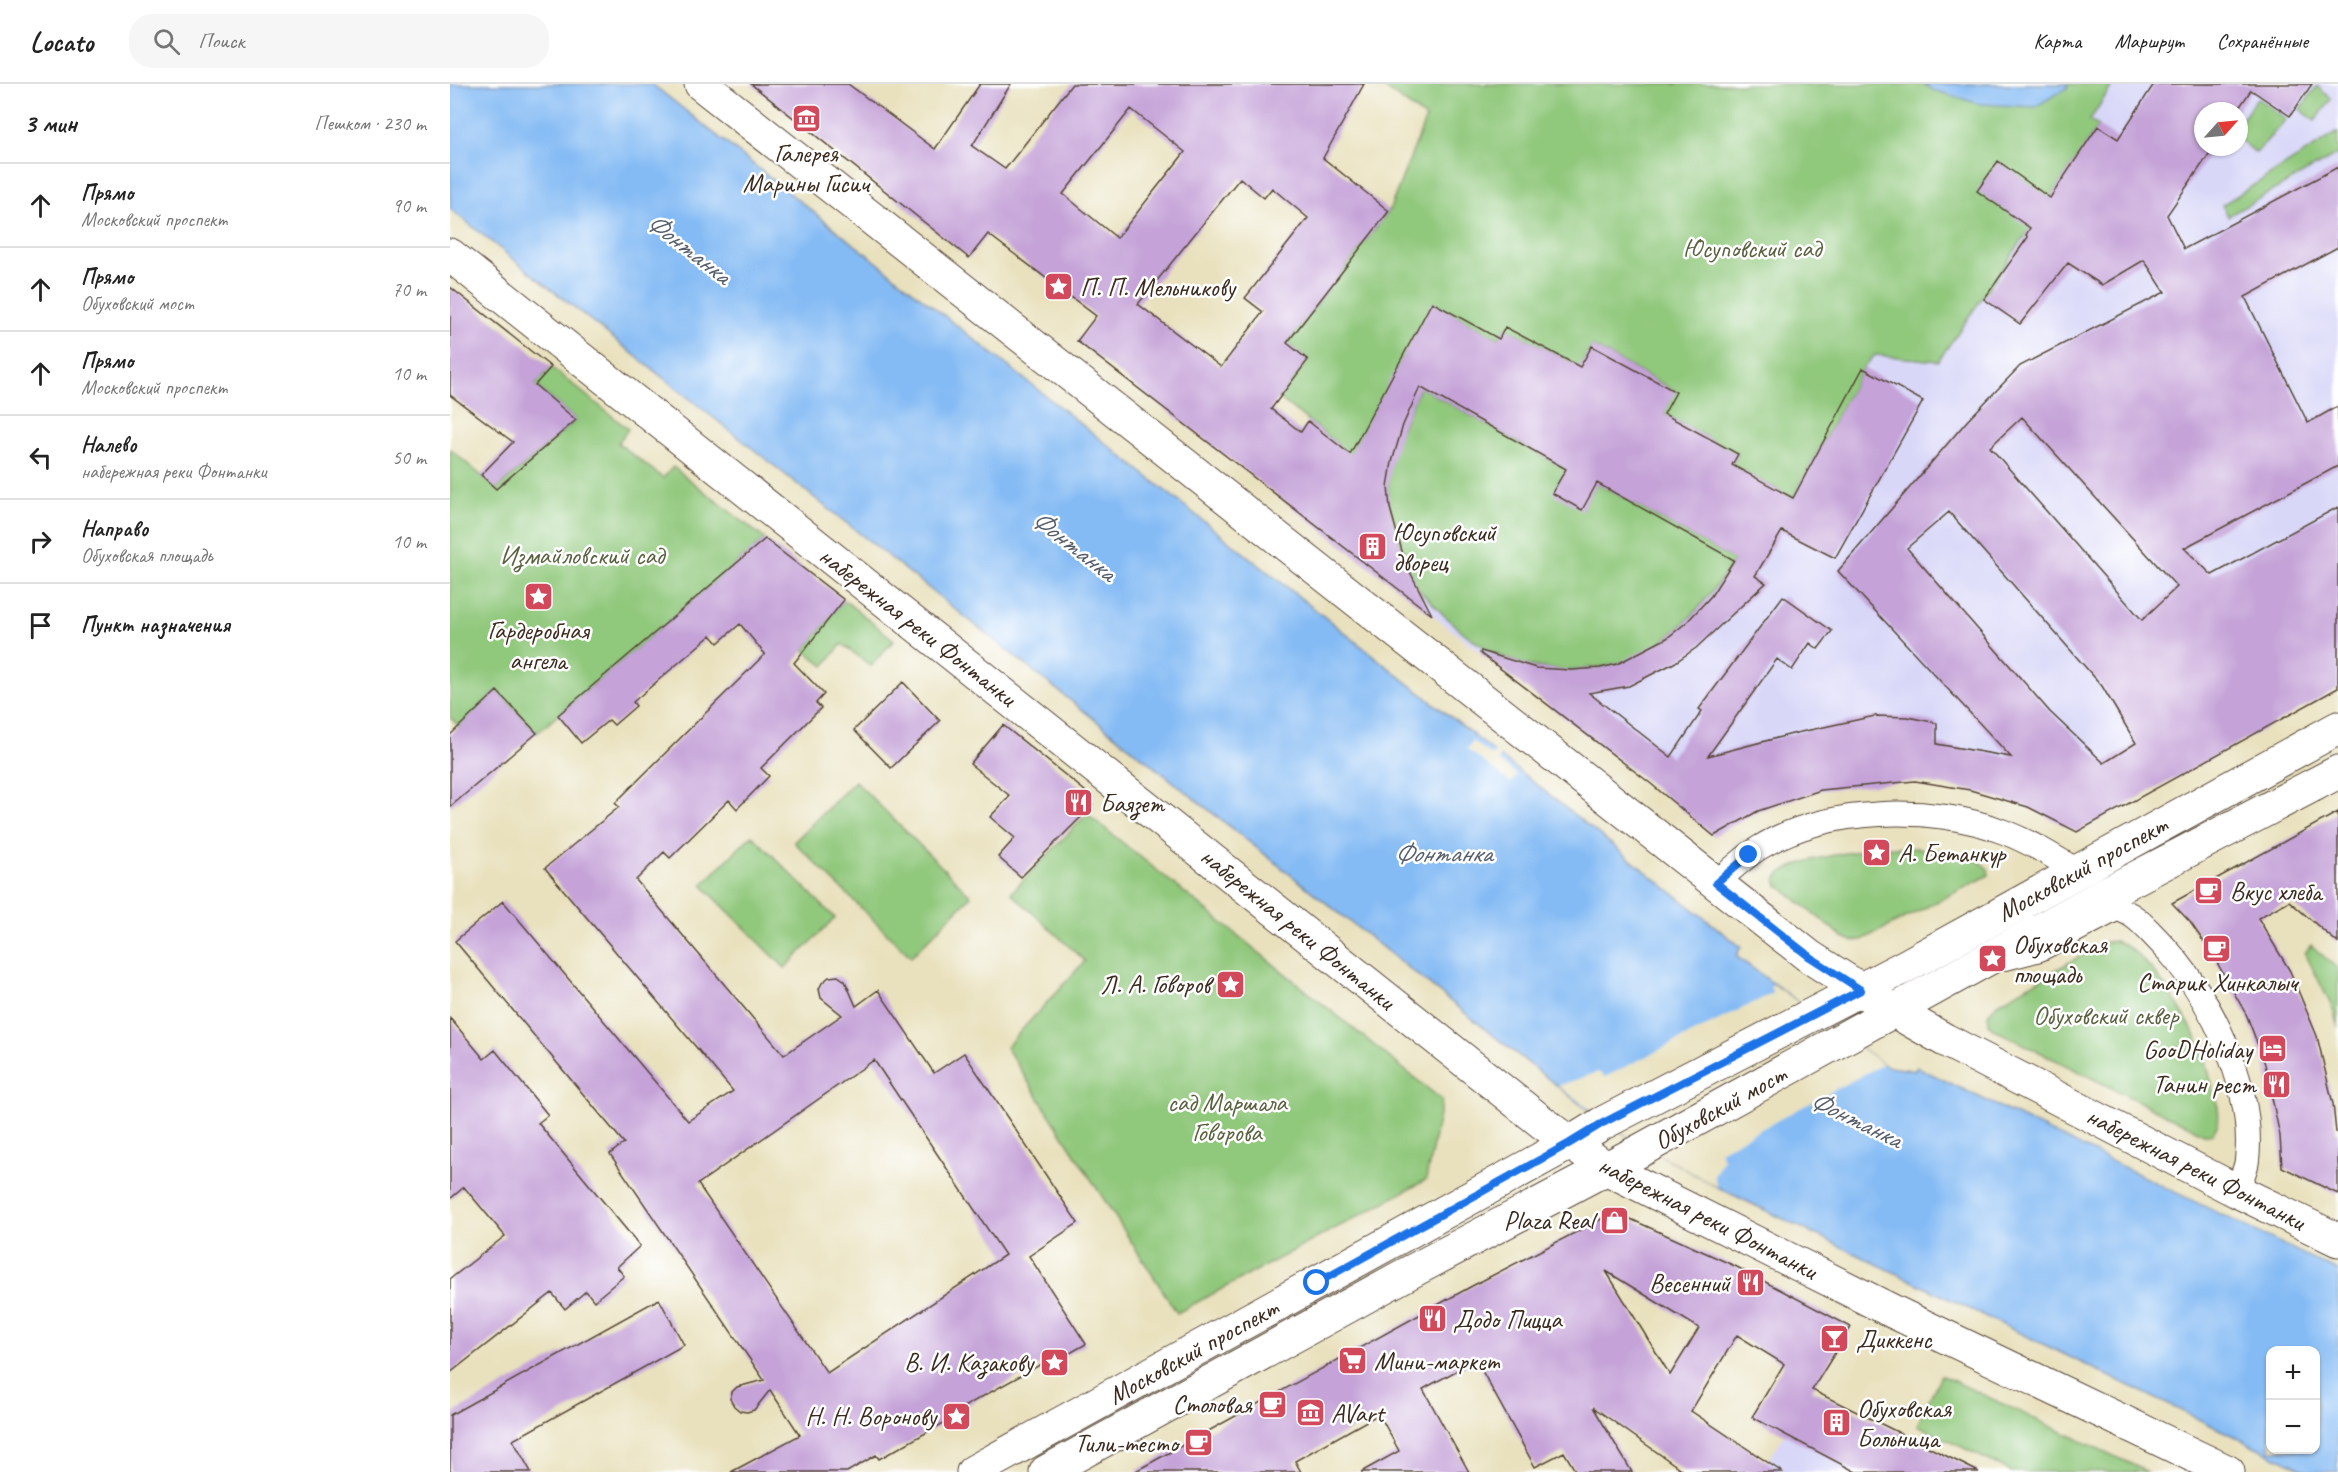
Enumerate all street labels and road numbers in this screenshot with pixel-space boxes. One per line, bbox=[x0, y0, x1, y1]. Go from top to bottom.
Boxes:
street label: набережная реки Фонтанки bbox=[812, 539, 1024, 715]
street label: Московский проспект bbox=[1991, 807, 2175, 929]
street label: набережная реки Фонтанки bbox=[1194, 840, 1403, 1018]
street label: Обуховский мост bbox=[1648, 1057, 1794, 1157]
street label: набережная реки Фонтанки bbox=[2081, 1099, 2312, 1239]
street label: набережная реки Фонтанки bbox=[1593, 1148, 1824, 1288]
street label: Московский проспект bbox=[1102, 1290, 1286, 1412]

